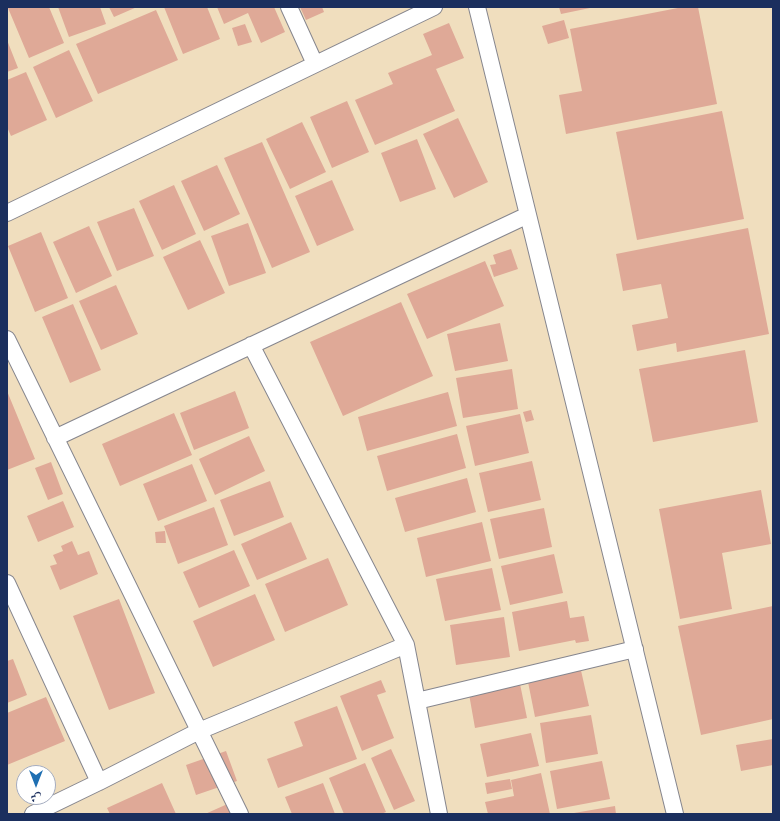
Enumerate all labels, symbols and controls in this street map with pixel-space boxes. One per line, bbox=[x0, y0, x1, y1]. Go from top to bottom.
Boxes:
north arrow bbox=[16, 765, 56, 805]
text: ش bbox=[31, 789, 41, 804]

